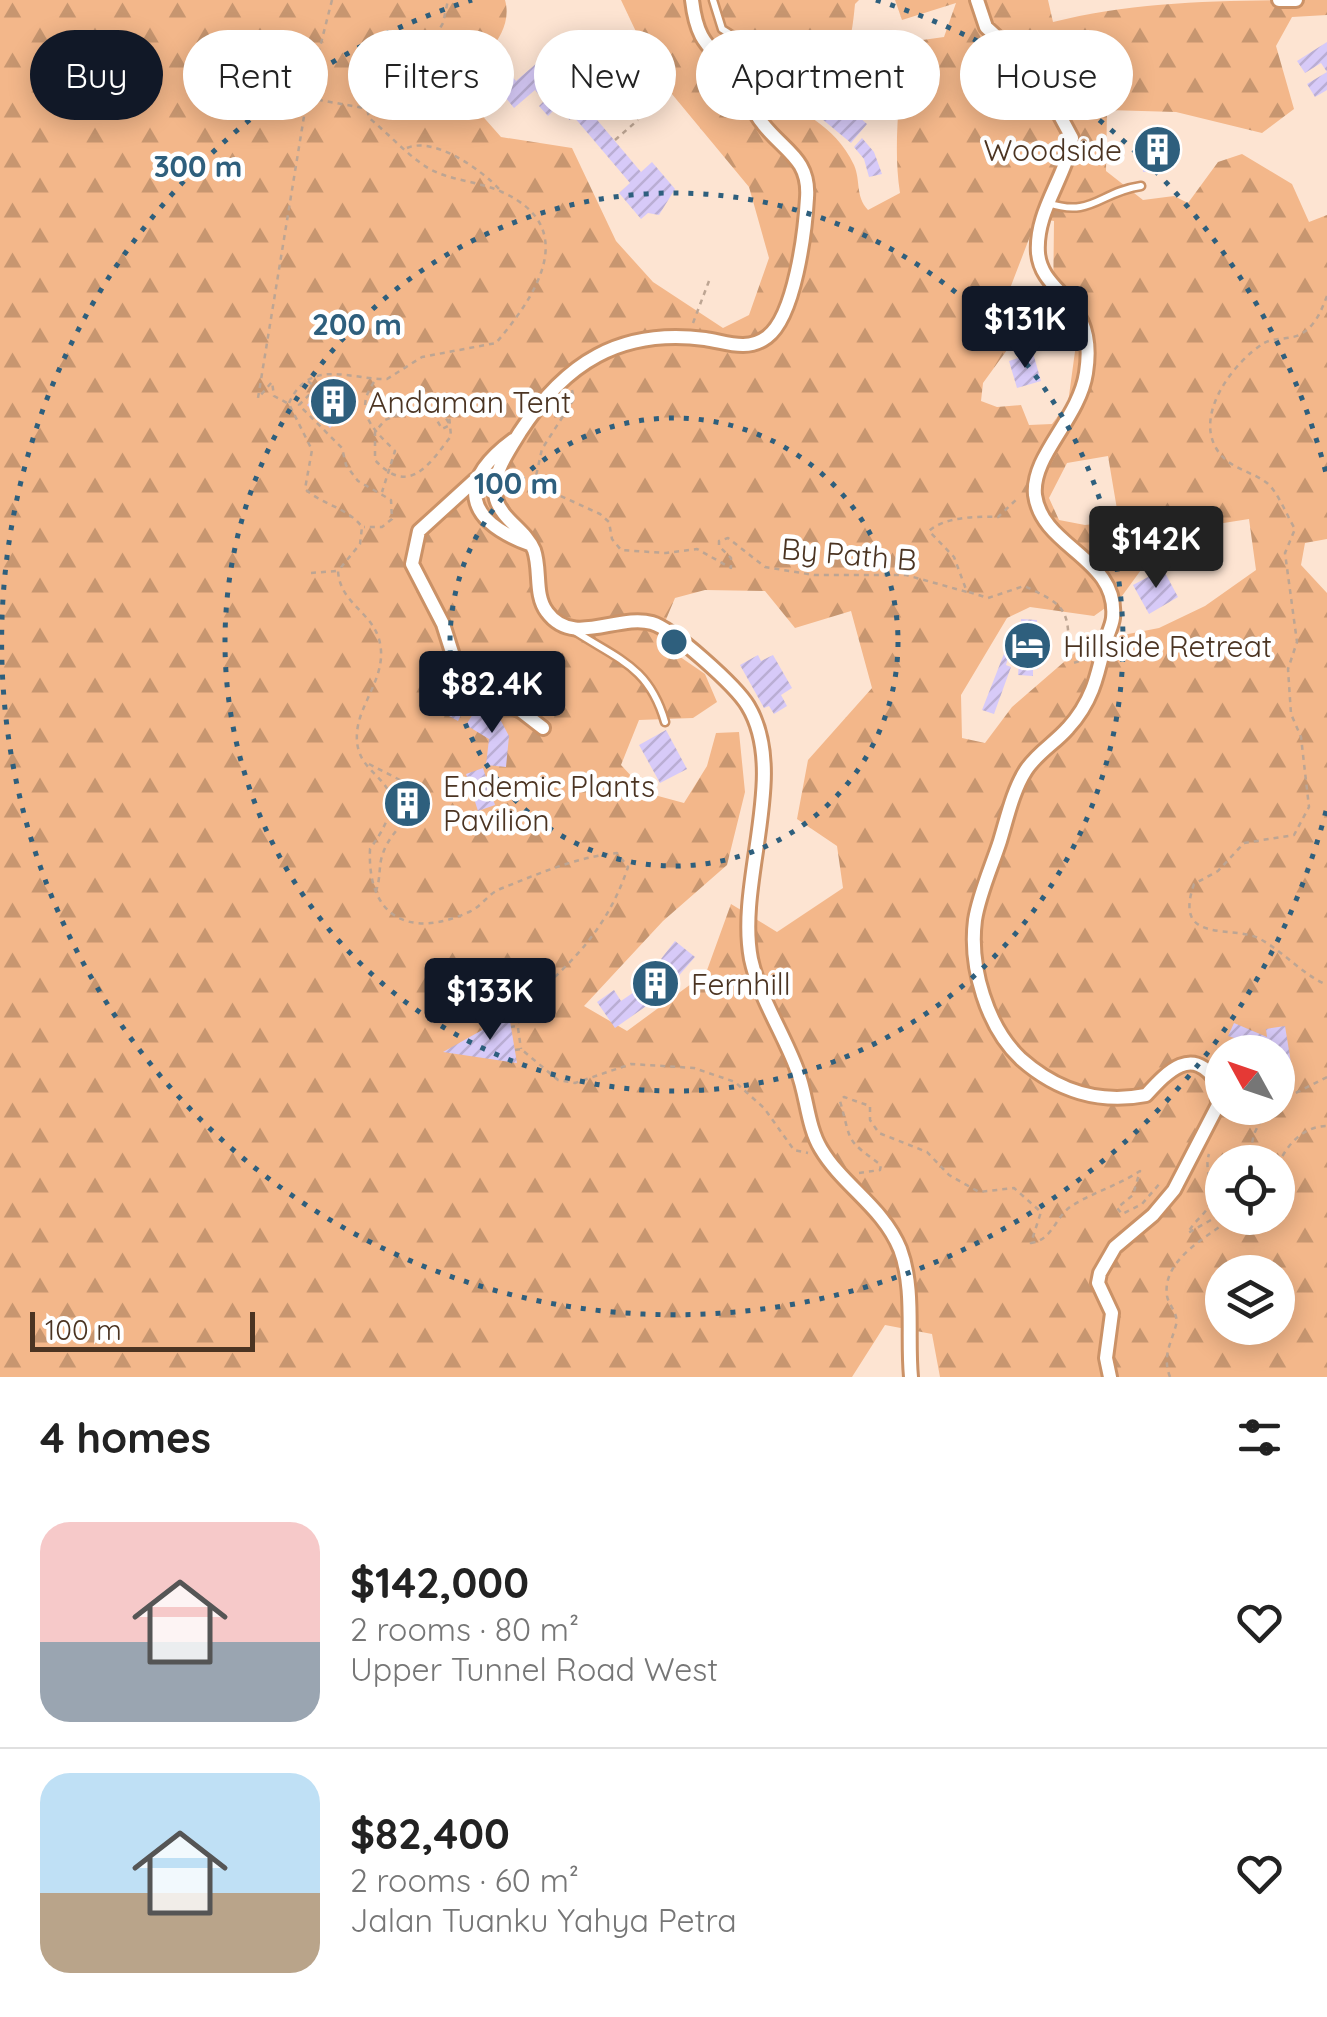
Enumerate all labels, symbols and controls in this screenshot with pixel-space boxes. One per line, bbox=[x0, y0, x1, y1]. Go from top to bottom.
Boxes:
chip: Buy bbox=[30, 30, 163, 120]
chip: Rent bbox=[183, 30, 328, 120]
chip: Filters bbox=[348, 30, 514, 120]
chip: New bbox=[534, 30, 676, 120]
chip: Apartment bbox=[696, 30, 940, 120]
chip: House bbox=[960, 30, 1133, 120]
building icon: Woodside bbox=[1131, 124, 1183, 176]
place label: Woodside bbox=[983, 131, 1122, 169]
text: 300 m bbox=[153, 147, 243, 185]
pin: $131K bbox=[955, 286, 1095, 371]
text: $131K bbox=[984, 298, 1066, 338]
text: 200 m bbox=[312, 305, 402, 343]
building icon: Andaman Tent bbox=[307, 376, 359, 428]
place label: Andaman Tent bbox=[368, 383, 571, 421]
text: 100 m bbox=[474, 464, 558, 502]
pin: $142K bbox=[1086, 506, 1226, 591]
text: $142K bbox=[1111, 518, 1201, 558]
street label: By Path B bbox=[780, 529, 918, 579]
hotel icon: Hillside Retreat bbox=[1002, 620, 1054, 672]
centre of rings bbox=[656, 624, 692, 660]
place label: Hillside Retreat bbox=[1063, 627, 1272, 665]
pin: $82.4K bbox=[411, 651, 573, 736]
text: $82.4K bbox=[441, 663, 543, 703]
place label: Endemic Plants Pavilion bbox=[443, 767, 655, 839]
building icon: Endemic Plants Pavilion bbox=[382, 777, 434, 829]
pin: $133K bbox=[420, 958, 560, 1043]
building icon: Fernhill bbox=[630, 958, 682, 1010]
place label: Fernhill bbox=[691, 965, 791, 1003]
text: $133K bbox=[447, 970, 533, 1010]
north arrow bbox=[1205, 1035, 1295, 1125]
map controls bbox=[1205, 1035, 1295, 1345]
button: locate bbox=[1205, 1145, 1295, 1235]
button: layers bbox=[1205, 1255, 1295, 1345]
scale bar bbox=[30, 1307, 255, 1352]
text: 100 m bbox=[45, 1312, 122, 1347]
icon: filters bbox=[1232, 1410, 1287, 1465]
text: 4 homes bbox=[40, 1411, 211, 1464]
text: $142,000 bbox=[350, 1556, 529, 1609]
icon: home bbox=[120, 1562, 240, 1682]
icon: heart bbox=[1232, 1595, 1287, 1650]
text: 2 rooms · 80 m² bbox=[350, 1609, 579, 1649]
text: Upper Tunnel Road West bbox=[350, 1649, 718, 1689]
text: $82,400 bbox=[350, 1807, 510, 1860]
icon: home bbox=[120, 1813, 240, 1933]
icon: heart bbox=[1232, 1846, 1287, 1901]
text: 2 rooms · 60 m² bbox=[350, 1860, 579, 1900]
text: Jalan Tuanku Yahya Petra bbox=[350, 1900, 737, 1940]

